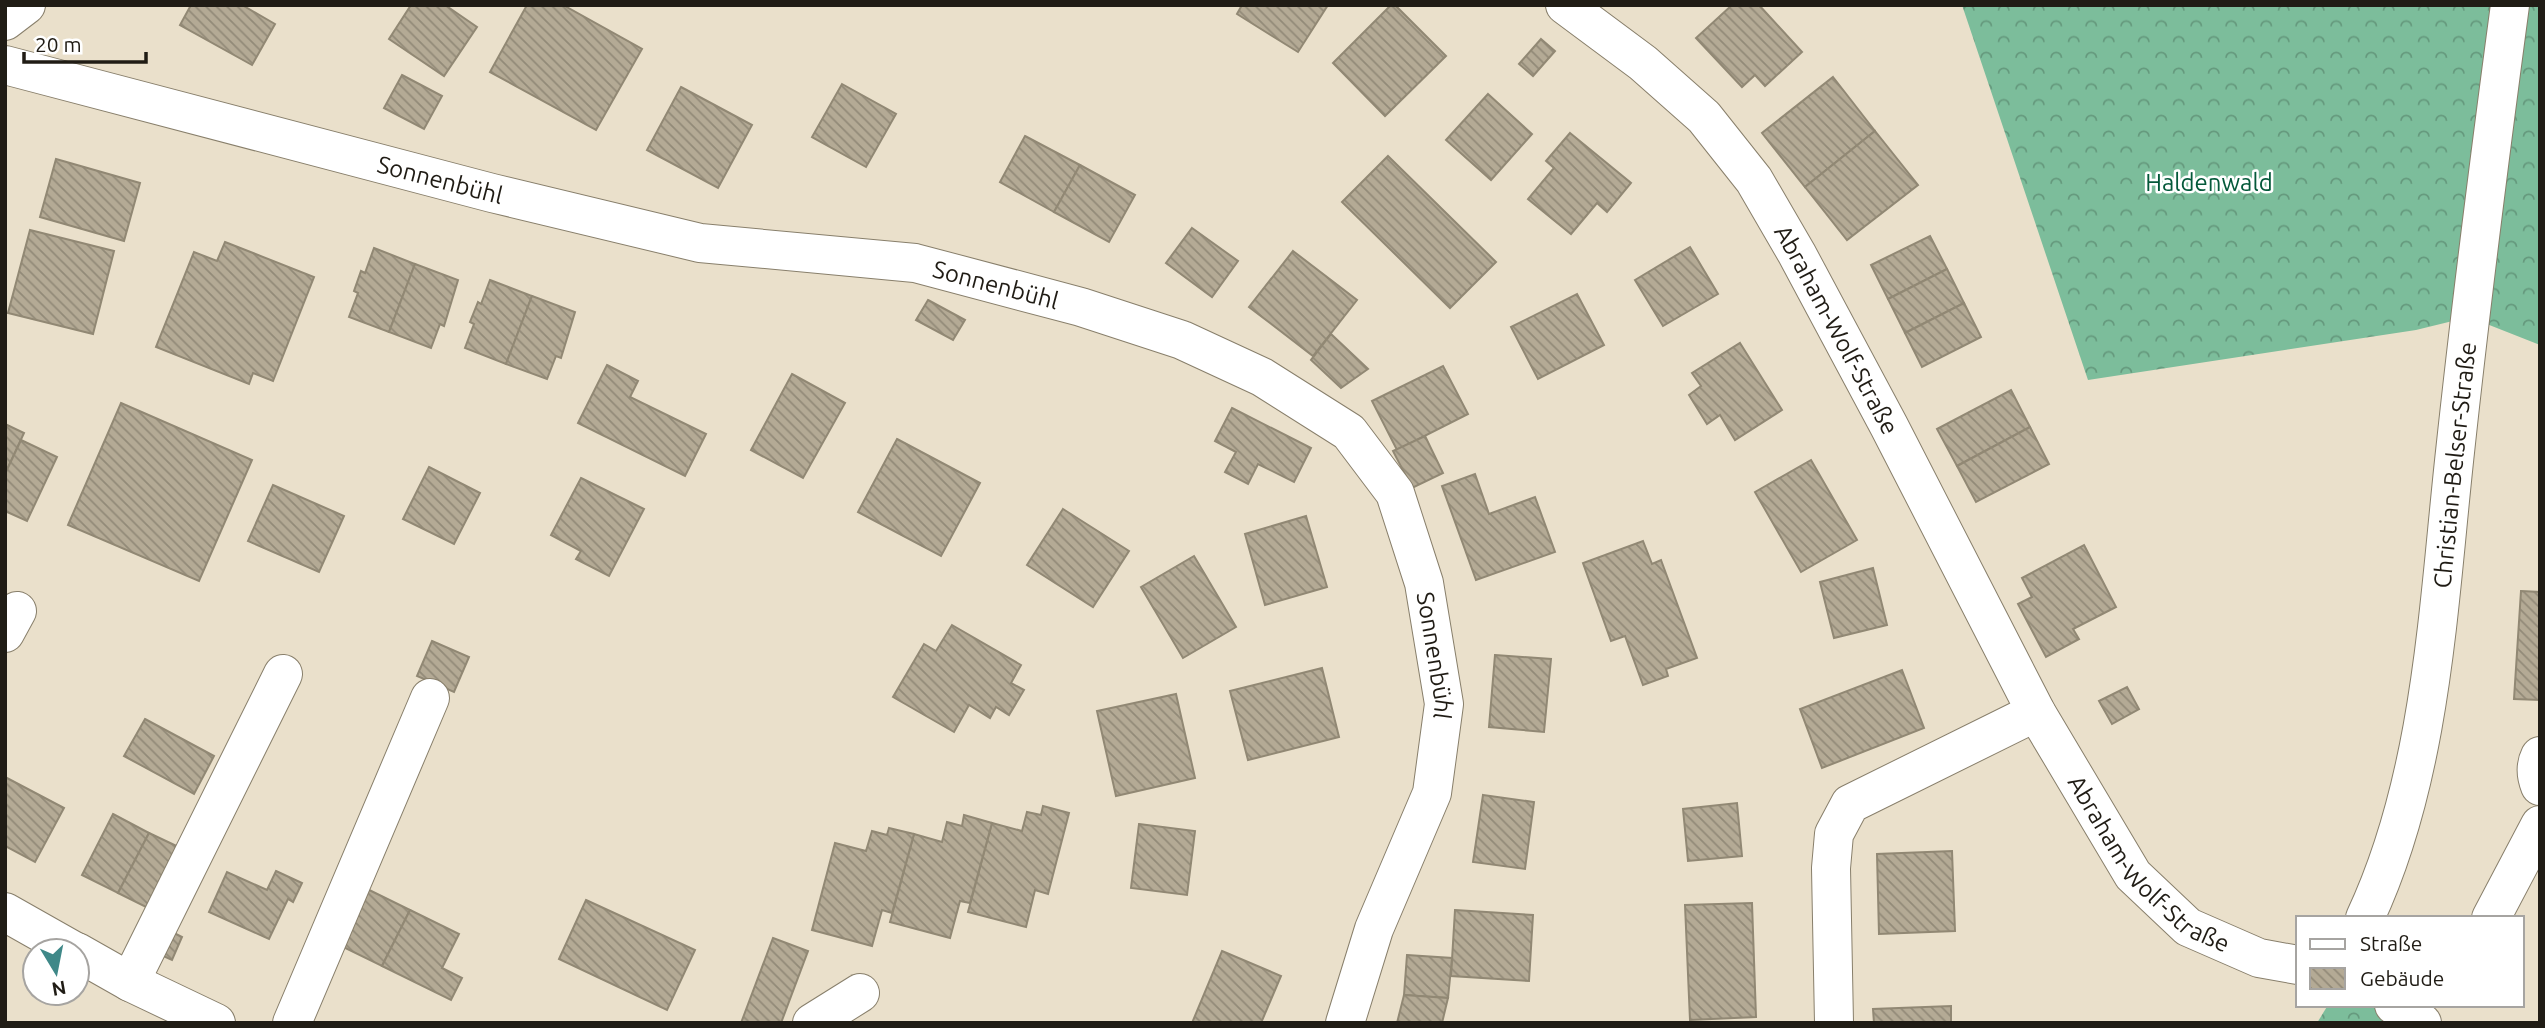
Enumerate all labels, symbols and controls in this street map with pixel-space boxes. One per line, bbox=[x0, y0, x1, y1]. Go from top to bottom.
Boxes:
scale bar bbox=[24, 21, 147, 65]
text: 20 m bbox=[35, 32, 82, 56]
street label: Sonnenbühl bbox=[374, 150, 506, 209]
park label: Haldenwald bbox=[2145, 169, 2273, 196]
street label: Abraham-Wolf-Straße bbox=[1769, 220, 1904, 439]
street label: Sonnenbühl bbox=[930, 255, 1062, 314]
street label: Christian-Belser-Straße bbox=[2428, 340, 2481, 589]
street label: Sonnenbühl bbox=[1412, 590, 1458, 721]
street label: Abraham-Wolf-Straße bbox=[2063, 770, 2234, 957]
legend bbox=[2296, 916, 2524, 1007]
text: Straße bbox=[2360, 931, 2422, 955]
north arrow bbox=[21, 937, 91, 1007]
text: Gebäude bbox=[2360, 966, 2444, 990]
text: N bbox=[50, 977, 68, 1001]

